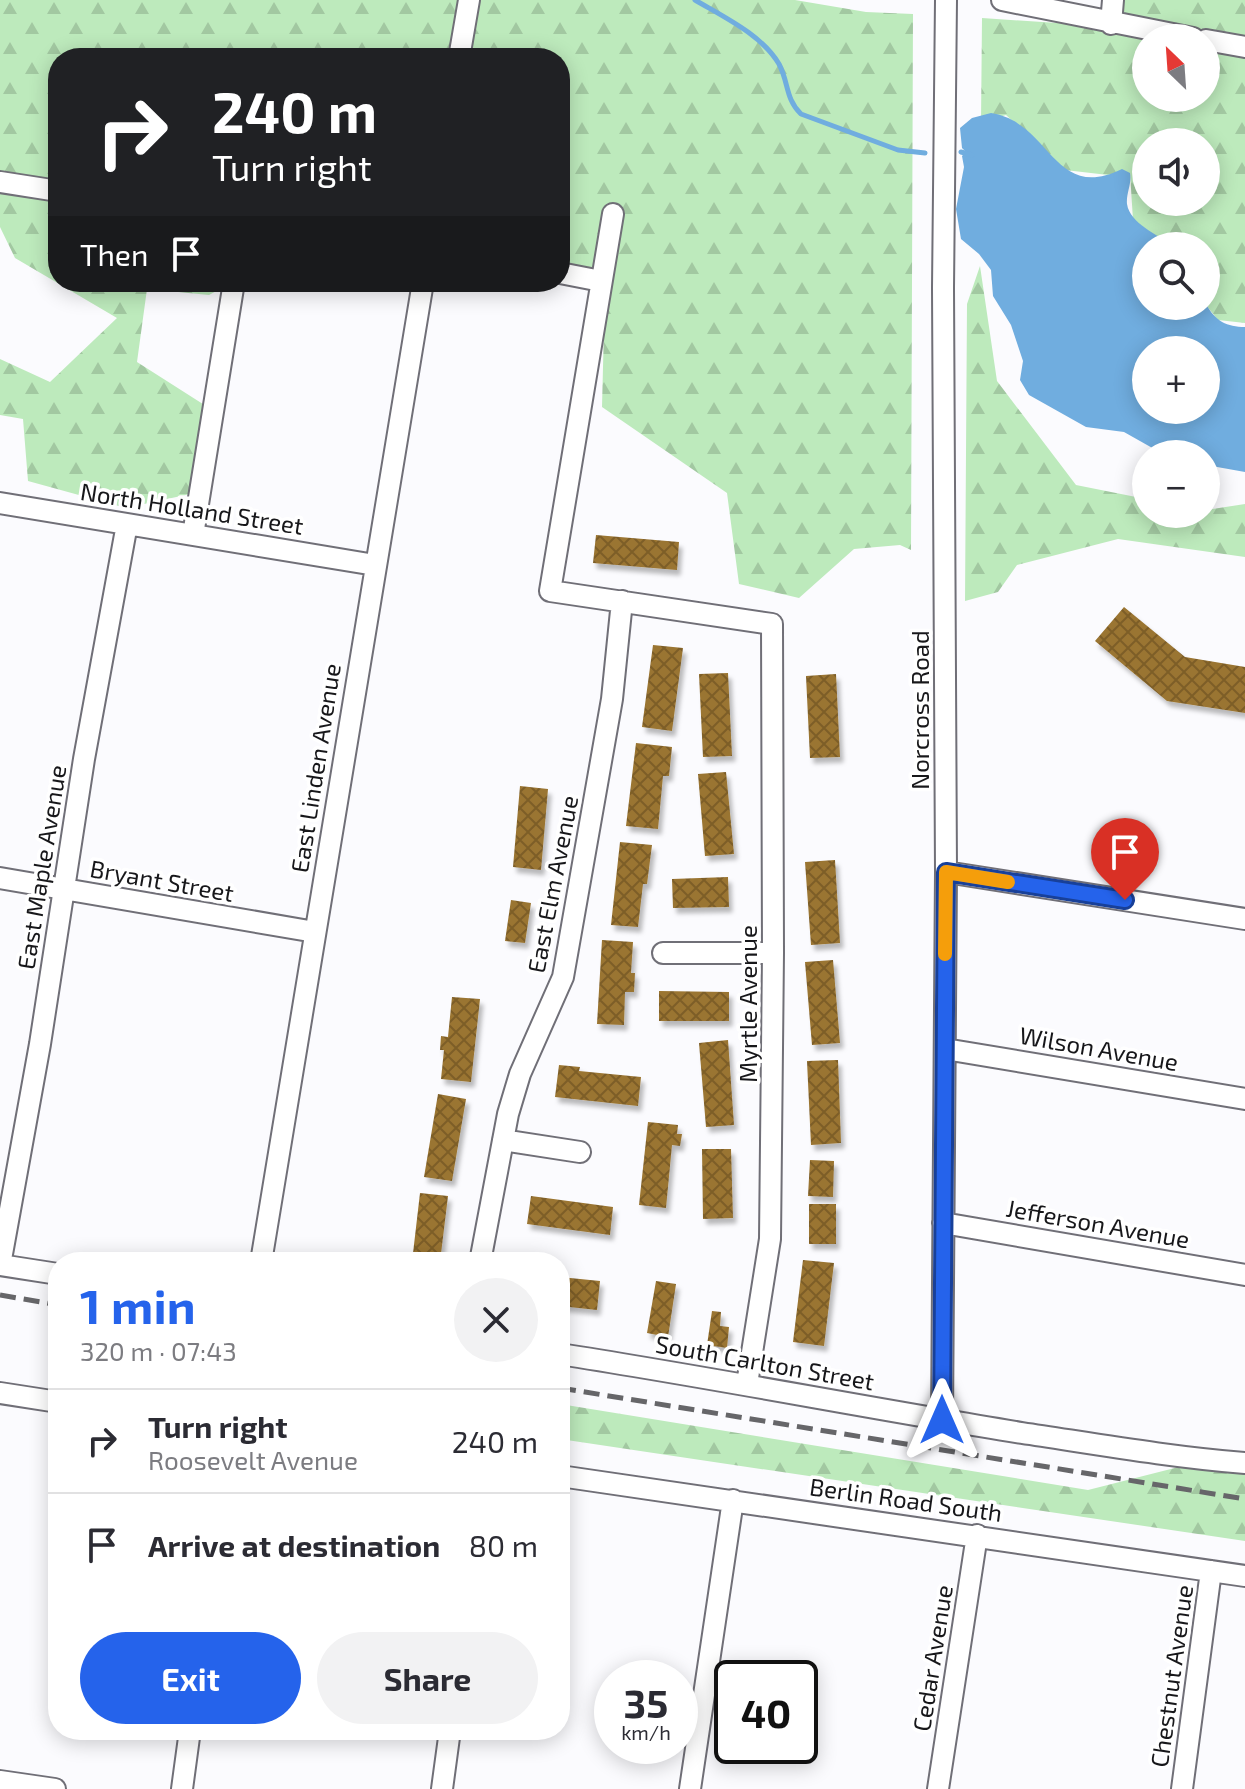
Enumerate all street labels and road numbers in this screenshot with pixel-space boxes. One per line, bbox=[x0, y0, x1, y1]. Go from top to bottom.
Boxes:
street label: North Holland Street bbox=[78, 476, 306, 540]
street label: Norcross Road bbox=[905, 630, 934, 790]
street label: East Linden Avenue bbox=[284, 661, 346, 875]
street label: East Maple Avenue bbox=[11, 763, 71, 971]
street label: East Elm Avenue bbox=[521, 793, 583, 975]
street label: Bryant Street bbox=[88, 853, 236, 907]
street label: Myrtle Avenue bbox=[733, 925, 762, 1083]
street label: Wilson Avenue bbox=[1017, 1020, 1181, 1076]
street label: Jefferson Avenue bbox=[1004, 1193, 1192, 1253]
street label: South Carlton Street bbox=[653, 1328, 877, 1396]
street label: Berlin Road South bbox=[808, 1471, 1004, 1527]
street label: Cedar Avenue bbox=[906, 1583, 958, 1733]
street label: Chestnut Avenue bbox=[1144, 1583, 1198, 1769]

